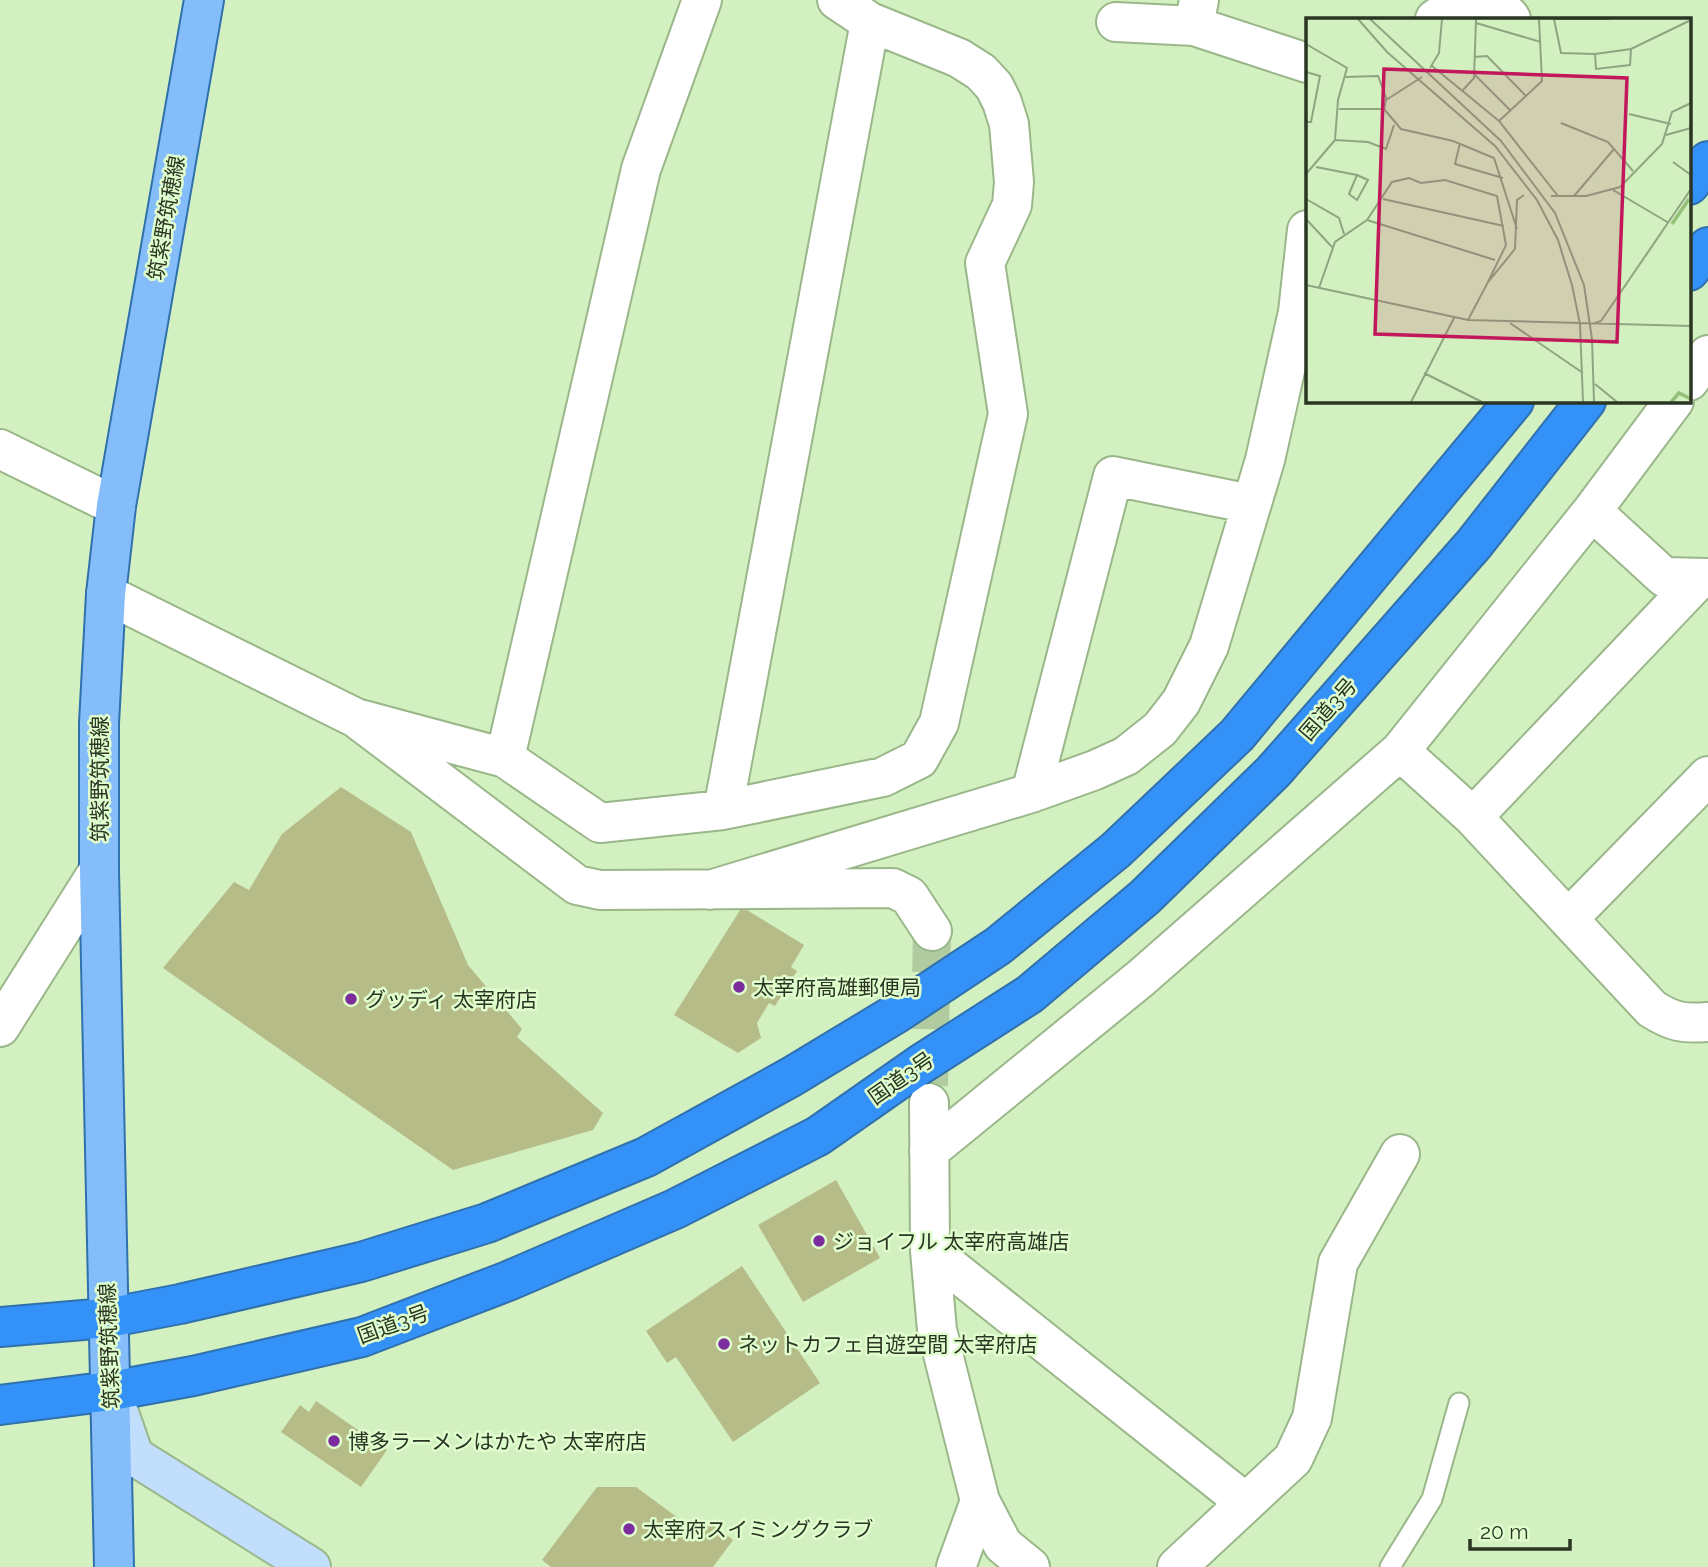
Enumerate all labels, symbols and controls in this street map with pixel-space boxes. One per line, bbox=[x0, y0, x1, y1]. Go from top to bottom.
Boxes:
inset map bbox=[1306, 18, 1690, 402]
street label: 筑紫野筑穂線 bbox=[143, 154, 189, 282]
street label: 国道3号 bbox=[1294, 673, 1362, 745]
street label: 筑紫野筑穂線 bbox=[87, 716, 112, 842]
place label: 太宰府高雄郵便局 bbox=[753, 975, 921, 1000]
marker: 太宰府高雄郵便局 bbox=[731, 979, 747, 995]
place label: グッディ 太宰府店 bbox=[365, 987, 537, 1012]
marker: グッディ 太宰府店 bbox=[343, 991, 359, 1007]
street label: 国道3号 bbox=[863, 1046, 939, 1110]
place label: ジョイフル 太宰府高雄店 bbox=[833, 1229, 1069, 1254]
marker: ジョイフル 太宰府高雄店 bbox=[811, 1233, 827, 1249]
street label: 筑紫野筑穂線 bbox=[94, 1283, 124, 1409]
street label: 国道3号 bbox=[354, 1300, 432, 1348]
place label: ネットカフェ自遊空間 太宰府店 bbox=[738, 1332, 1037, 1357]
marker: ネットカフェ自遊空間 太宰府店 bbox=[716, 1336, 732, 1352]
place label: 博多ラーメンはかたや 太宰府店 bbox=[348, 1429, 647, 1454]
marker: 博多ラーメンはかたや 太宰府店 bbox=[326, 1433, 342, 1449]
scale bar bbox=[1470, 1508, 1570, 1552]
place label: 太宰府スイミングクラブ bbox=[643, 1517, 874, 1542]
text: 20 m bbox=[1480, 1519, 1528, 1544]
marker: 太宰府スイミングクラブ bbox=[621, 1521, 637, 1537]

